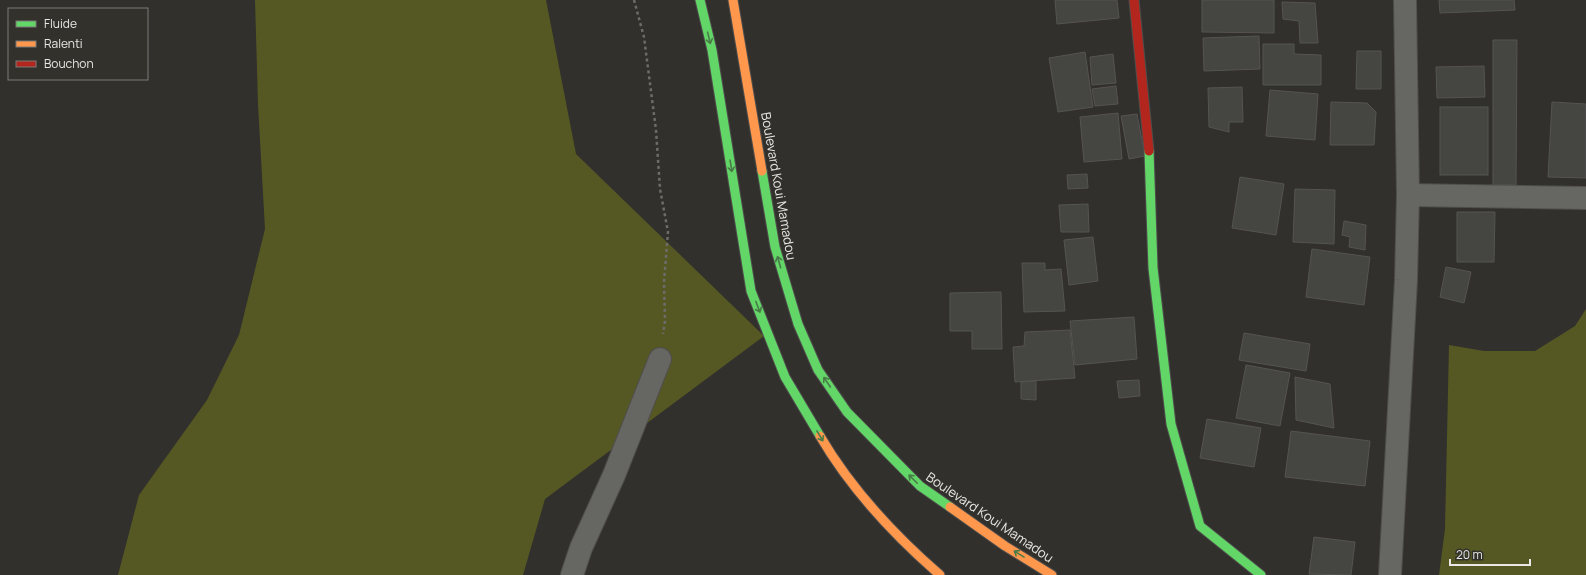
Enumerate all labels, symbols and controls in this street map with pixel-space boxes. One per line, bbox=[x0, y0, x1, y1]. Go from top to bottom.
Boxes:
legend bbox=[8, 8, 148, 80]
text: Fluide bbox=[44, 15, 77, 32]
one-way arrow bbox=[706, 31, 713, 44]
text: Ralenti bbox=[44, 35, 83, 52]
text: Bouchon bbox=[44, 55, 94, 72]
street label: Boulevard Koui Mamadou bbox=[757, 111, 801, 261]
one-way arrow bbox=[727, 159, 735, 172]
one-way arrow bbox=[775, 256, 782, 269]
one-way arrow bbox=[754, 301, 762, 313]
one-way arrow bbox=[823, 377, 831, 388]
one-way arrow bbox=[817, 430, 825, 442]
street label: Boulevard Koui Mamadou bbox=[923, 468, 1057, 566]
one-way arrow bbox=[908, 474, 918, 484]
scale bar bbox=[1450, 541, 1530, 567]
text: 20 m bbox=[1456, 546, 1483, 563]
one-way arrow bbox=[1013, 550, 1025, 558]

